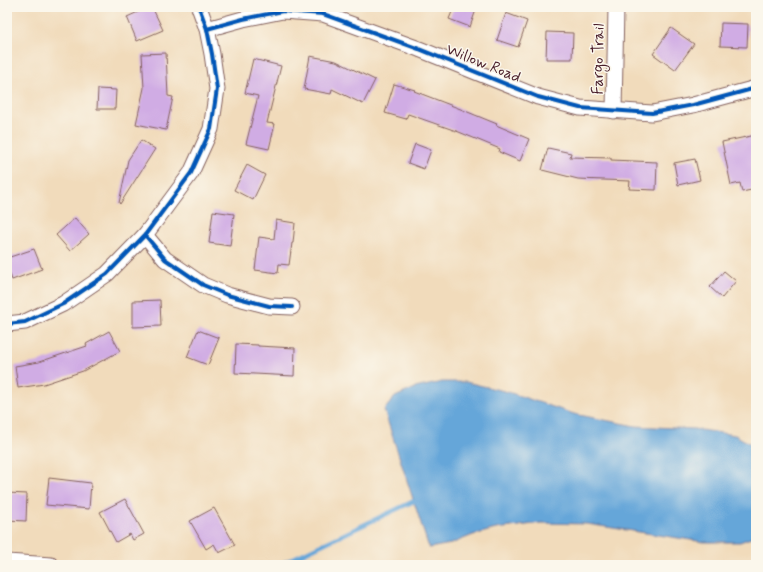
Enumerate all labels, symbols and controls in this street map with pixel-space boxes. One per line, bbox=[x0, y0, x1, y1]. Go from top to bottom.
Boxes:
street label: Fargo Trail bbox=[587, 23, 611, 95]
street label: Willow Road bbox=[443, 39, 524, 88]

